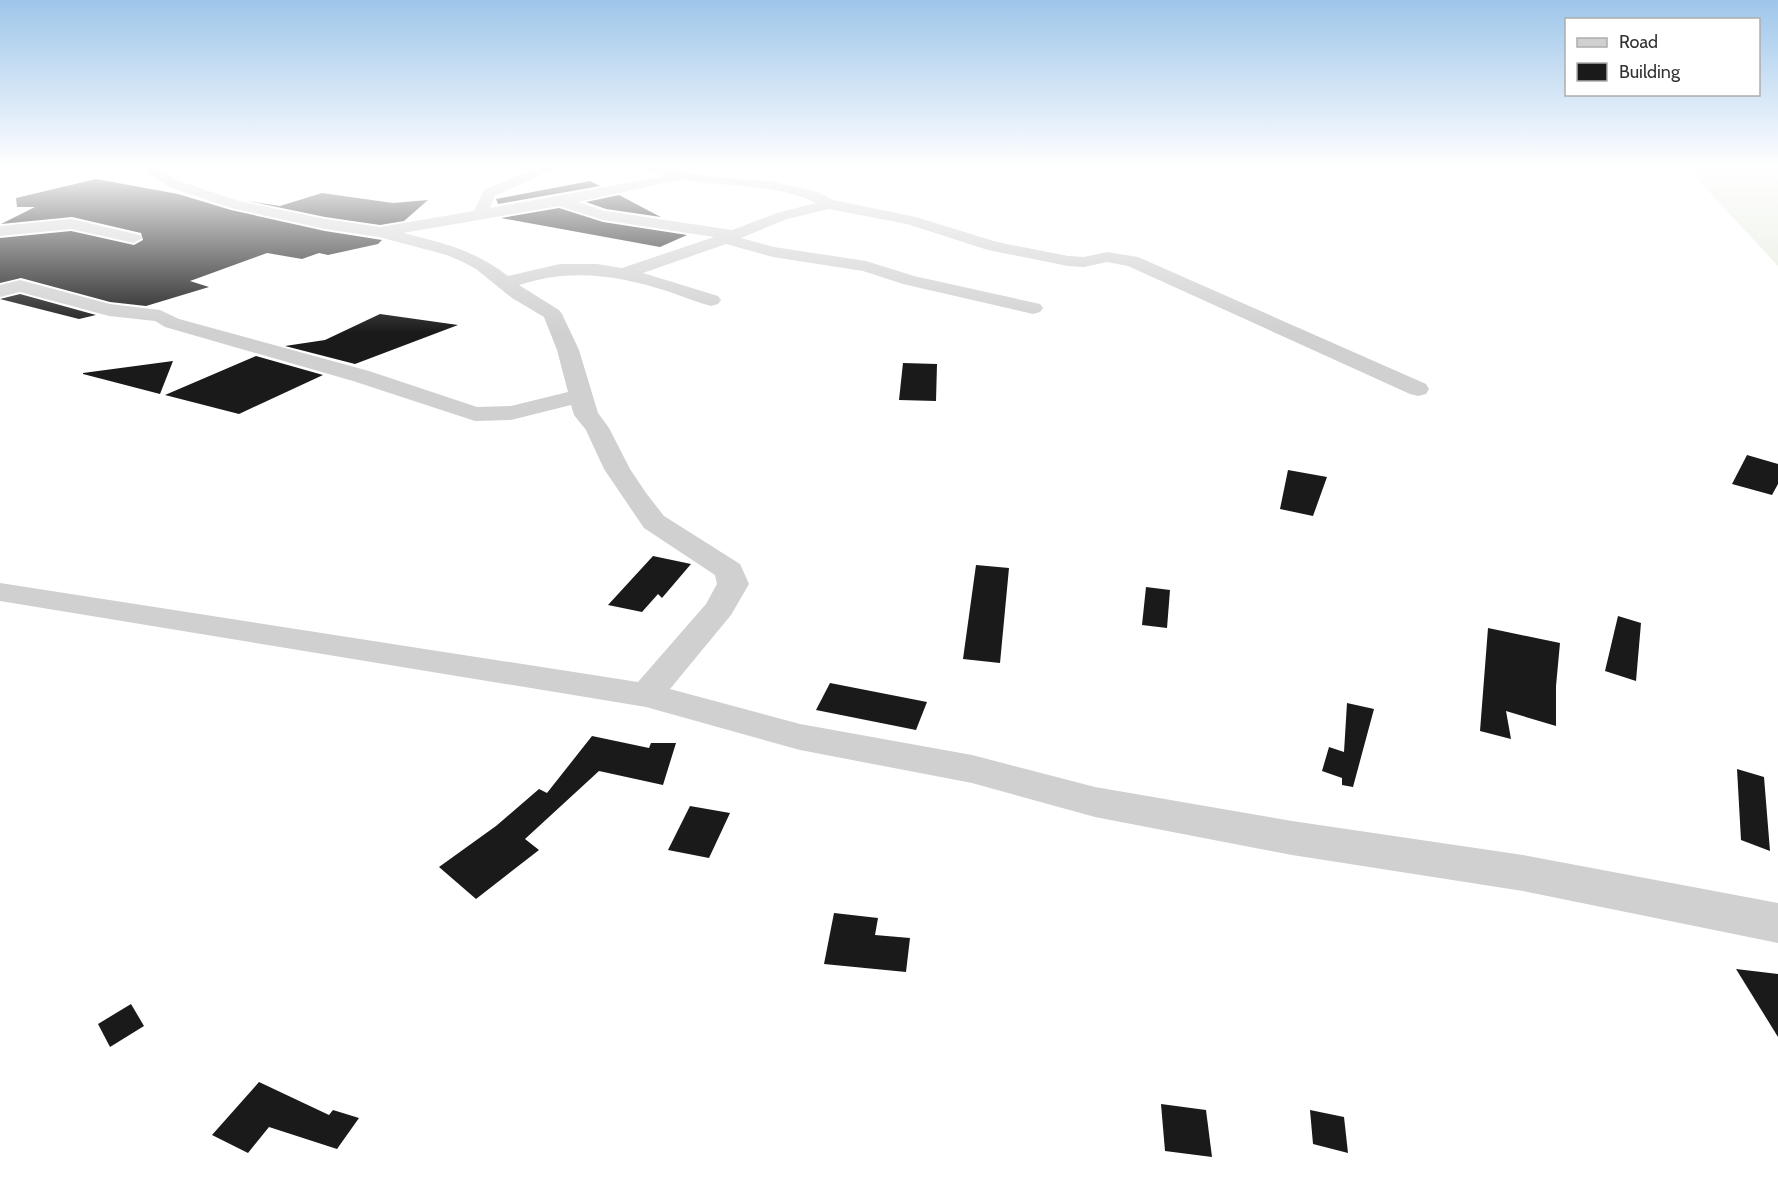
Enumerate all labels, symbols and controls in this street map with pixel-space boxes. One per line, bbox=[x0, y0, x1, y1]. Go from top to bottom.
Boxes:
legend bbox=[1565, 18, 1760, 96]
text: Road bbox=[1619, 31, 1658, 53]
text: Building bbox=[1619, 61, 1681, 83]

